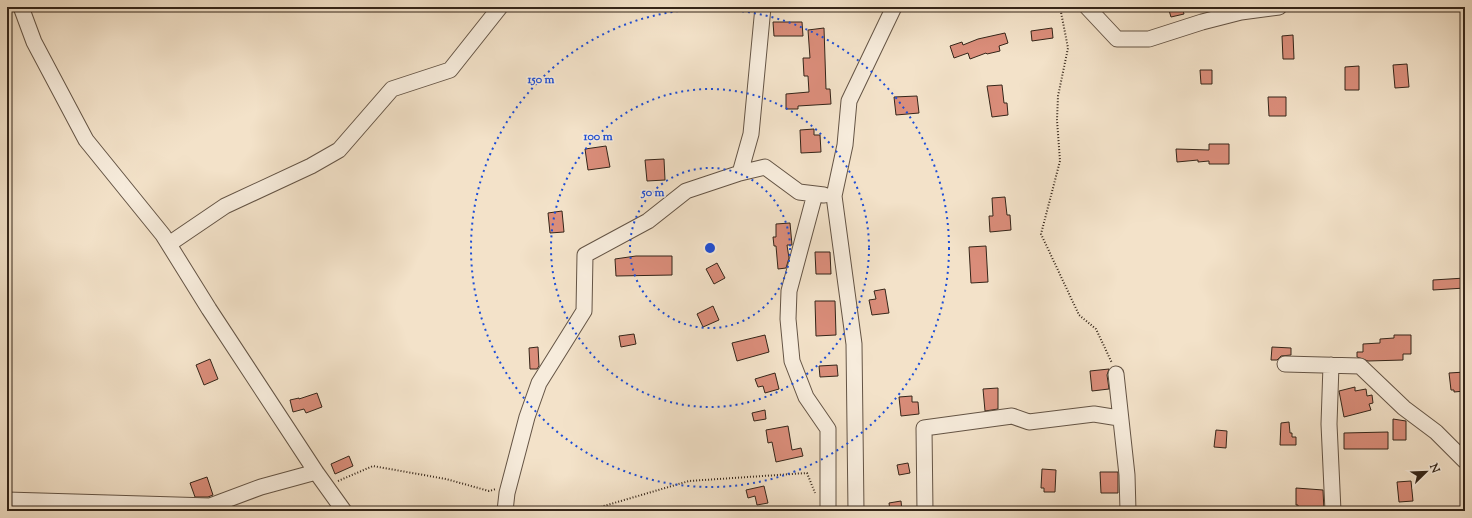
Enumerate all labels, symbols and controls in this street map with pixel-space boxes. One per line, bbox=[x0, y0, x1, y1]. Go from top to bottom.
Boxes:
text: 150 m bbox=[526, 71, 555, 89]
text: 100 m bbox=[582, 128, 613, 146]
text: 50 m bbox=[641, 184, 665, 202]
centre of rings bbox=[703, 241, 717, 255]
north arrow bbox=[1406, 452, 1446, 492]
text: N bbox=[1425, 460, 1443, 476]

